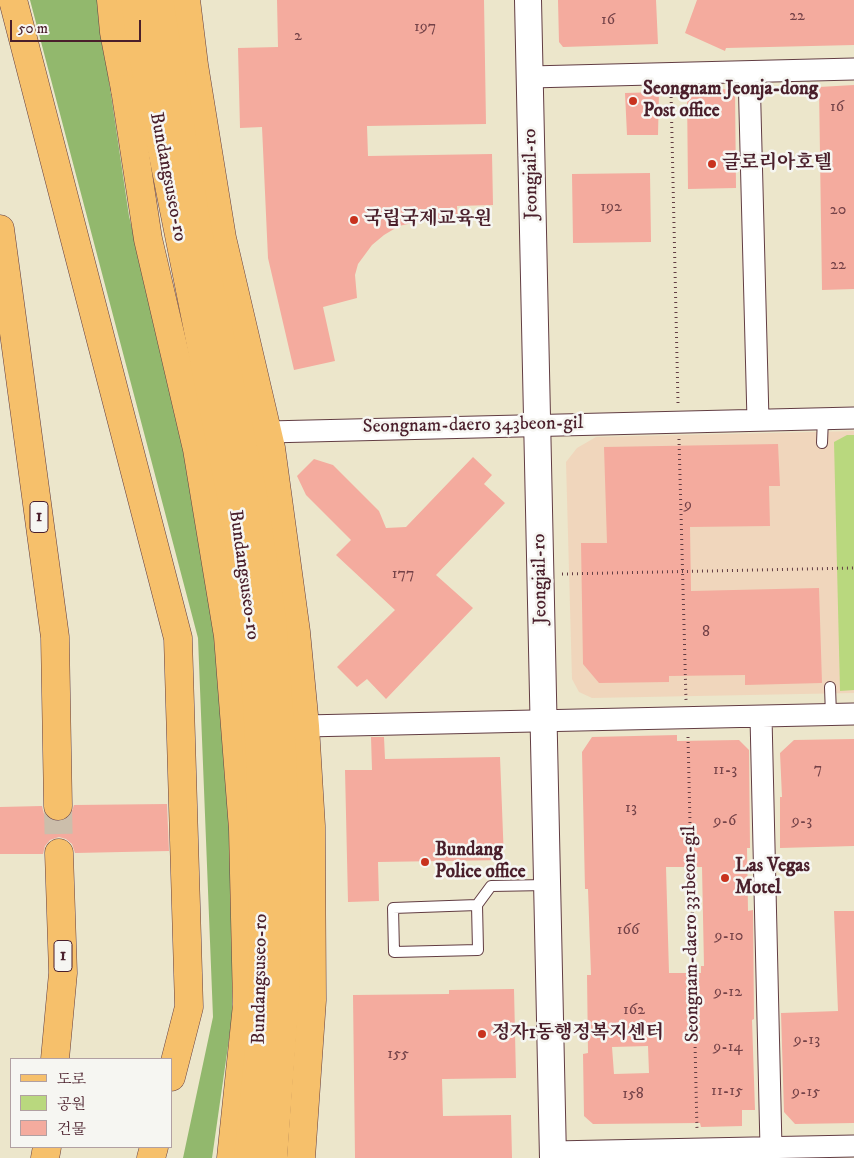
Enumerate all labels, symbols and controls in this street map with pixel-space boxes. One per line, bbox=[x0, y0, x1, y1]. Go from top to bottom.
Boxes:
house number: 22 bbox=[789, 7, 805, 27]
scale bar bbox=[12, 10, 144, 42]
house number: 16 bbox=[601, 11, 615, 31]
house number: 197 bbox=[414, 18, 436, 38]
text: 50 m bbox=[18, 19, 48, 38]
house number: 2 bbox=[294, 27, 302, 47]
place label: Seongnam Jeonja-dong Post office bbox=[643, 79, 818, 123]
marker: Seongnam Jeonja-dong Post office bbox=[627, 95, 639, 107]
house number: 16 bbox=[830, 98, 844, 118]
street label: Bundangsuseo-ro bbox=[143, 111, 191, 243]
street label: Jeongjail-ro bbox=[520, 128, 544, 220]
place label: 글로리아호텔 bbox=[722, 153, 832, 175]
marker: 글로리아호텔 bbox=[706, 158, 718, 170]
house number: 192 bbox=[600, 198, 622, 218]
house number: 20 bbox=[830, 201, 846, 221]
place label: 국립국제교육원 bbox=[364, 209, 492, 231]
marker: 국립국제교육원 bbox=[348, 214, 360, 226]
house number: 22 bbox=[830, 256, 846, 276]
street label: Seongnam-daero 343beon-gil bbox=[362, 413, 584, 439]
house number: 9 bbox=[684, 496, 692, 516]
road number: 1 bbox=[30, 502, 48, 532]
street label: Bundangsuseo-ro bbox=[223, 509, 263, 641]
street label: Jeongjail-ro bbox=[529, 533, 553, 625]
house number: 177 bbox=[392, 565, 414, 585]
house number: 8 bbox=[702, 623, 710, 643]
house number: 7 bbox=[814, 760, 822, 780]
house number: 11-3 bbox=[713, 761, 737, 781]
house number: 13 bbox=[625, 799, 637, 819]
house number: 9-6 bbox=[714, 812, 736, 832]
house number: 9-3 bbox=[792, 812, 812, 832]
street label: Seongnam-daero 331beon-gil bbox=[679, 825, 705, 1043]
place label: Bundang Police office bbox=[435, 840, 526, 884]
marker: Bundang Police office bbox=[419, 856, 431, 868]
place label: Las Vegas Motel bbox=[735, 856, 810, 900]
marker: Las Vegas Motel bbox=[719, 872, 731, 884]
street label: Bundangsuseo-ro bbox=[248, 913, 274, 1045]
house number: 166 bbox=[617, 921, 639, 941]
house number: 9-10 bbox=[715, 927, 743, 947]
road number: 1 bbox=[54, 940, 72, 971]
house number: 9-12 bbox=[714, 983, 742, 1003]
house number: 162 bbox=[623, 1001, 645, 1021]
place label: 정자1동행정복지센터 bbox=[492, 1023, 664, 1045]
marker: 정자1동행정복지센터 bbox=[476, 1028, 488, 1040]
house number: 9-13 bbox=[794, 1031, 820, 1051]
house number: 9-14 bbox=[713, 1038, 743, 1058]
house number: 155 bbox=[387, 1045, 409, 1065]
legend bbox=[10, 1058, 172, 1148]
text: 도로 bbox=[57, 1070, 86, 1089]
house number: 11-15 bbox=[711, 1082, 743, 1102]
house number: 9-15 bbox=[792, 1083, 820, 1103]
house number: 158 bbox=[622, 1085, 644, 1105]
text: 공원 bbox=[57, 1095, 86, 1114]
text: 건물 bbox=[57, 1120, 86, 1139]

